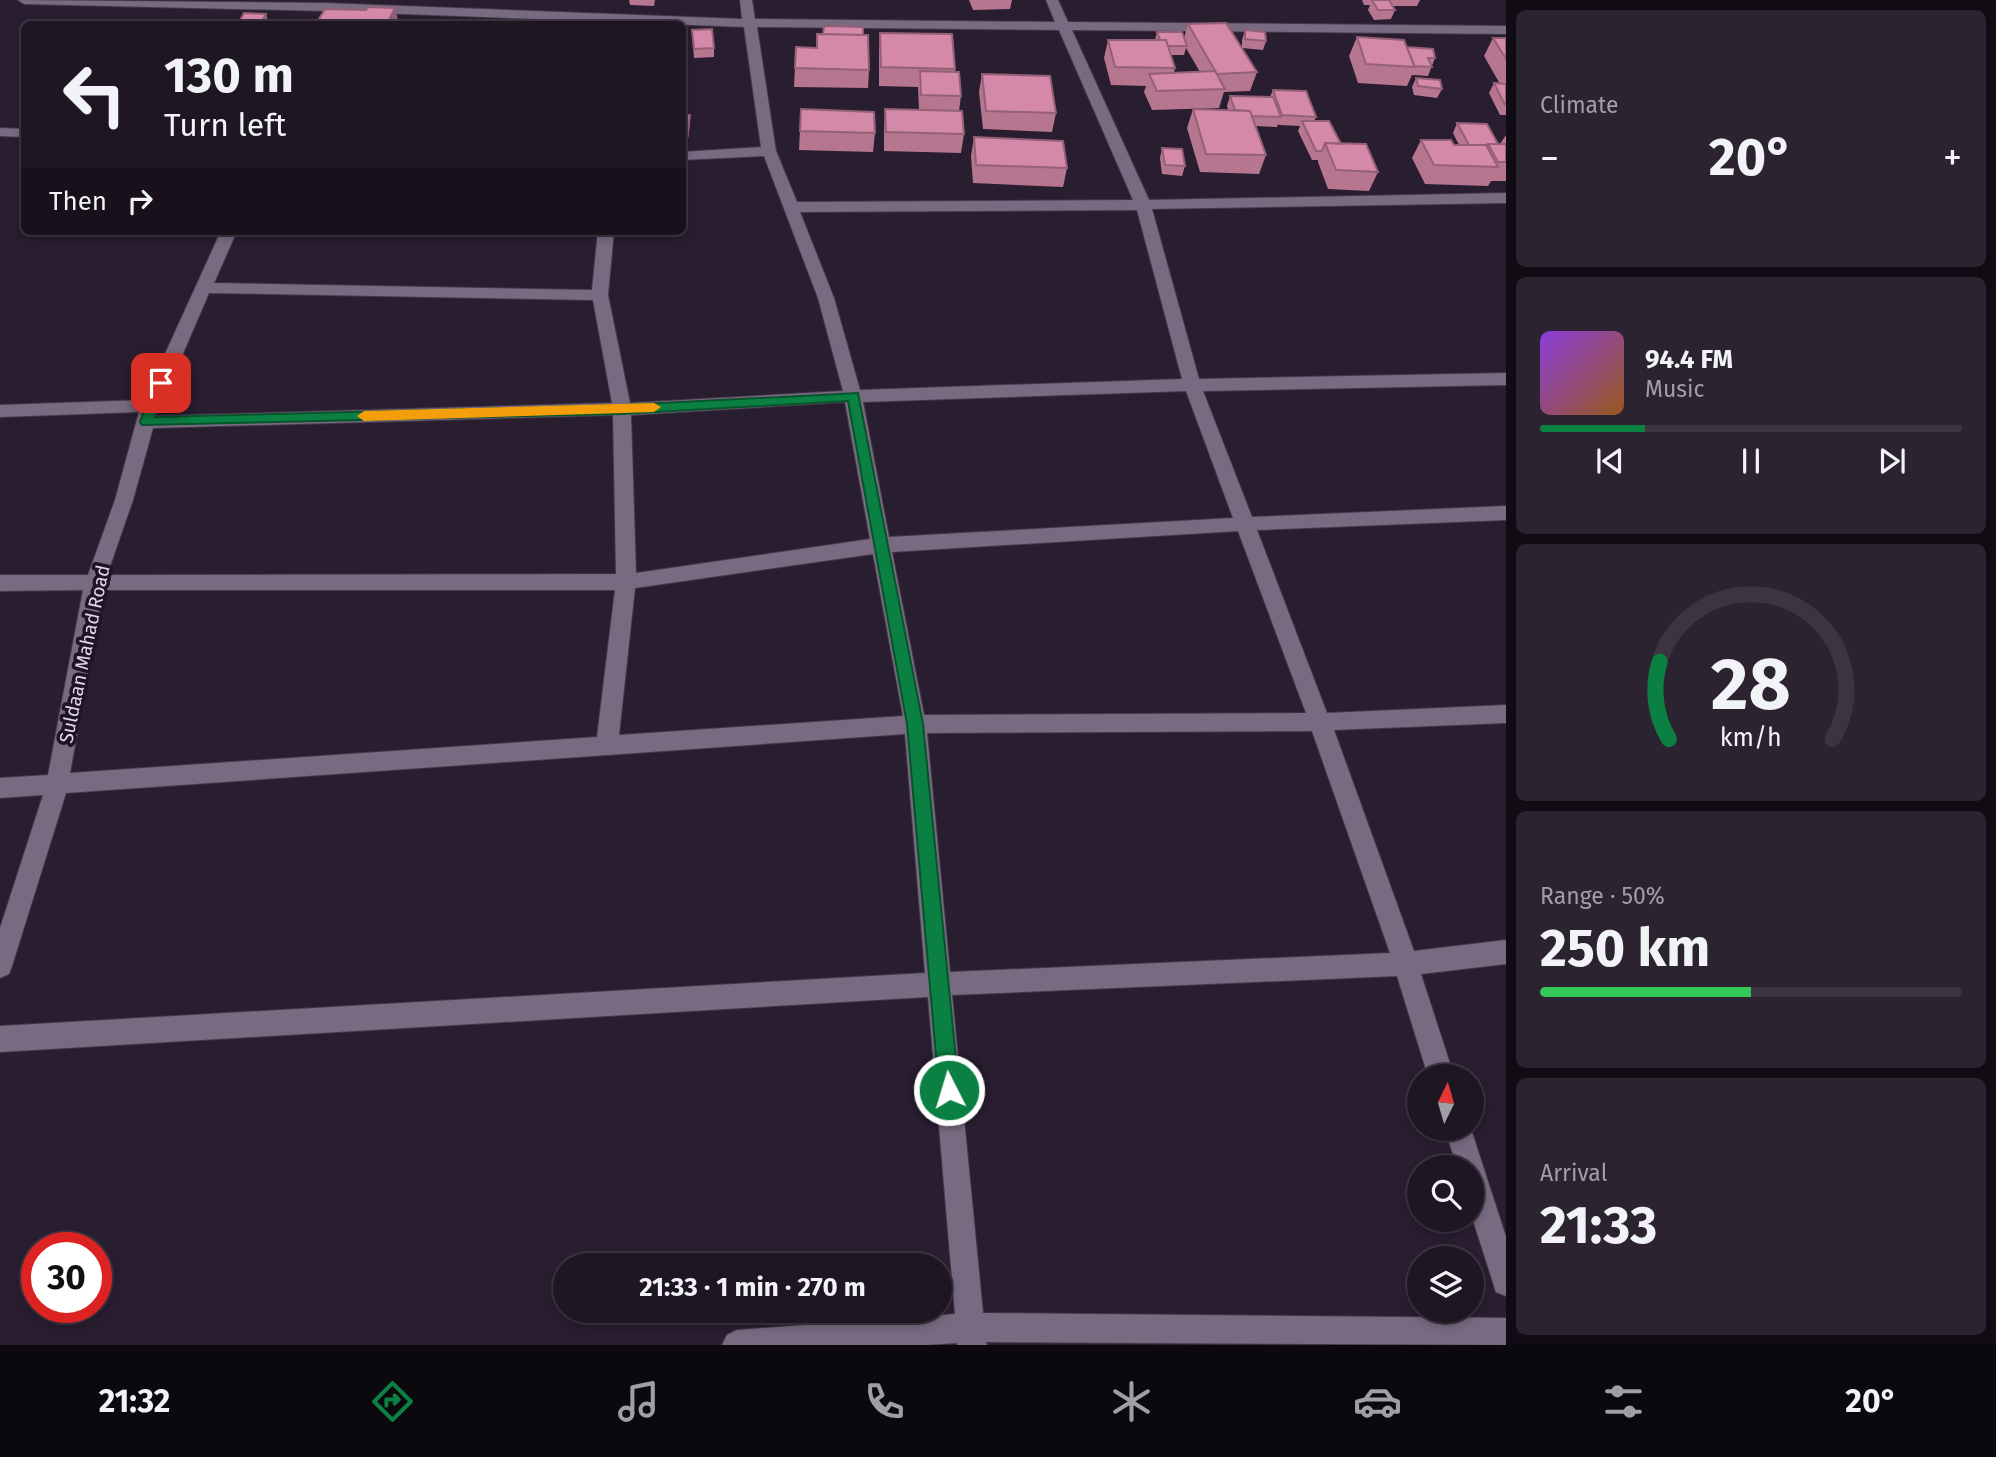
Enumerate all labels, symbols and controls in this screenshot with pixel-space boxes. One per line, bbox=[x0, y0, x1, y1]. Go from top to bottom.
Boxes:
text: 130 m bbox=[164, 46, 294, 105]
icon: left bbox=[49, 49, 140, 140]
text: Climate bbox=[1540, 91, 1619, 119]
text: Turn left bbox=[164, 106, 286, 144]
text: 20° bbox=[1709, 126, 1793, 189]
text: − bbox=[1540, 135, 1559, 181]
text: + bbox=[1943, 135, 1962, 181]
icon: right bbox=[121, 182, 159, 220]
text: Then bbox=[49, 186, 107, 217]
text: 94.4 FM bbox=[1645, 344, 1733, 375]
pin bbox=[131, 353, 191, 413]
icon: arrive bbox=[142, 364, 180, 402]
text: Music bbox=[1645, 375, 1705, 403]
icon: previous bbox=[1591, 442, 1629, 480]
icon: pause bbox=[1732, 442, 1770, 480]
icon: next bbox=[1873, 442, 1911, 480]
street label: Suldaan Mahad Road bbox=[54, 563, 115, 745]
text: 28 bbox=[1711, 641, 1791, 728]
text: km/h bbox=[1720, 722, 1782, 752]
text: Range · 50% bbox=[1540, 882, 1665, 910]
text: 250 km bbox=[1540, 917, 1710, 980]
position arrow bbox=[912, 1053, 986, 1127]
north arrow bbox=[1407, 1064, 1484, 1141]
map controls bbox=[1407, 1064, 1484, 1323]
button: search bbox=[1407, 1155, 1484, 1232]
text: Arrival bbox=[1540, 1159, 1607, 1187]
text: 21:33 bbox=[1540, 1194, 1657, 1257]
speed limit sign: 30 bbox=[21, 1232, 112, 1323]
button: layers bbox=[1407, 1246, 1484, 1323]
text: 21:33 · 1 min · 270 m bbox=[639, 1272, 866, 1303]
icon: directions bbox=[368, 1377, 417, 1426]
icon: music bbox=[614, 1377, 663, 1426]
icon: phone bbox=[860, 1377, 909, 1426]
icon: climate bbox=[1107, 1377, 1156, 1426]
icon: car bbox=[1353, 1377, 1402, 1426]
icon: filters bbox=[1599, 1377, 1648, 1426]
text: 21:32 bbox=[99, 1382, 170, 1420]
text: 20° bbox=[1845, 1382, 1897, 1420]

